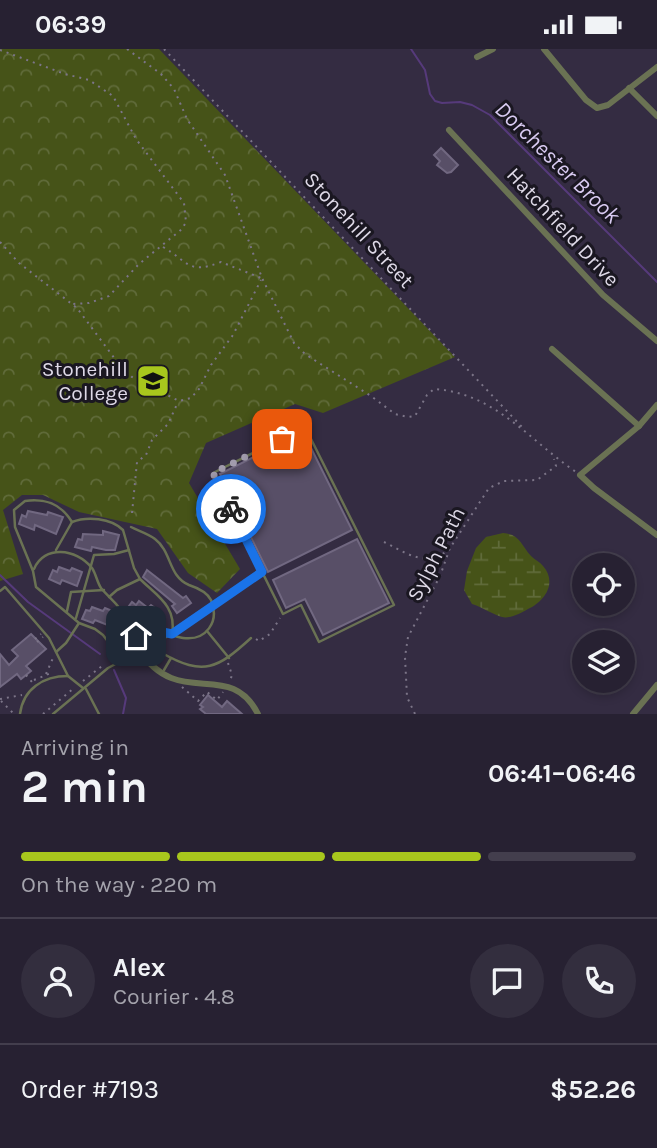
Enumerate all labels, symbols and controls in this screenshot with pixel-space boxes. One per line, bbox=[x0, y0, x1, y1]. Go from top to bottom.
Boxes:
text: 06:39 bbox=[35, 9, 106, 40]
water label: Dorchester Brook bbox=[489, 96, 626, 229]
street label: Hatchfield Drive bbox=[502, 163, 624, 291]
street label: Stonehill Street bbox=[299, 167, 419, 293]
place label: Stonehill College bbox=[42, 357, 128, 405]
school or university icon: Stonehill College bbox=[134, 362, 172, 400]
pin bbox=[252, 409, 312, 469]
icon: bag bbox=[263, 420, 301, 458]
courier bbox=[196, 474, 266, 544]
icon: bike bbox=[212, 490, 250, 528]
street label: Sylph Path bbox=[402, 503, 470, 605]
map controls bbox=[572, 553, 635, 693]
button: locate bbox=[572, 553, 635, 616]
pin bbox=[106, 606, 166, 666]
icon: home bbox=[117, 617, 155, 655]
button: layers bbox=[572, 630, 635, 693]
text: Arriving in bbox=[21, 734, 129, 761]
text: 06:41–06:46 bbox=[488, 758, 636, 789]
text: 2 min bbox=[21, 760, 148, 814]
text: On the way · 220 m bbox=[21, 871, 217, 898]
button: person bbox=[21, 944, 95, 1018]
button: chat bbox=[470, 944, 544, 1018]
button: phone bbox=[562, 944, 636, 1018]
text: Alex bbox=[113, 952, 165, 983]
text: Courier · 4.8 bbox=[113, 983, 235, 1010]
text: Order #7193 bbox=[21, 1074, 159, 1105]
text: $52.26 bbox=[550, 1074, 636, 1105]

